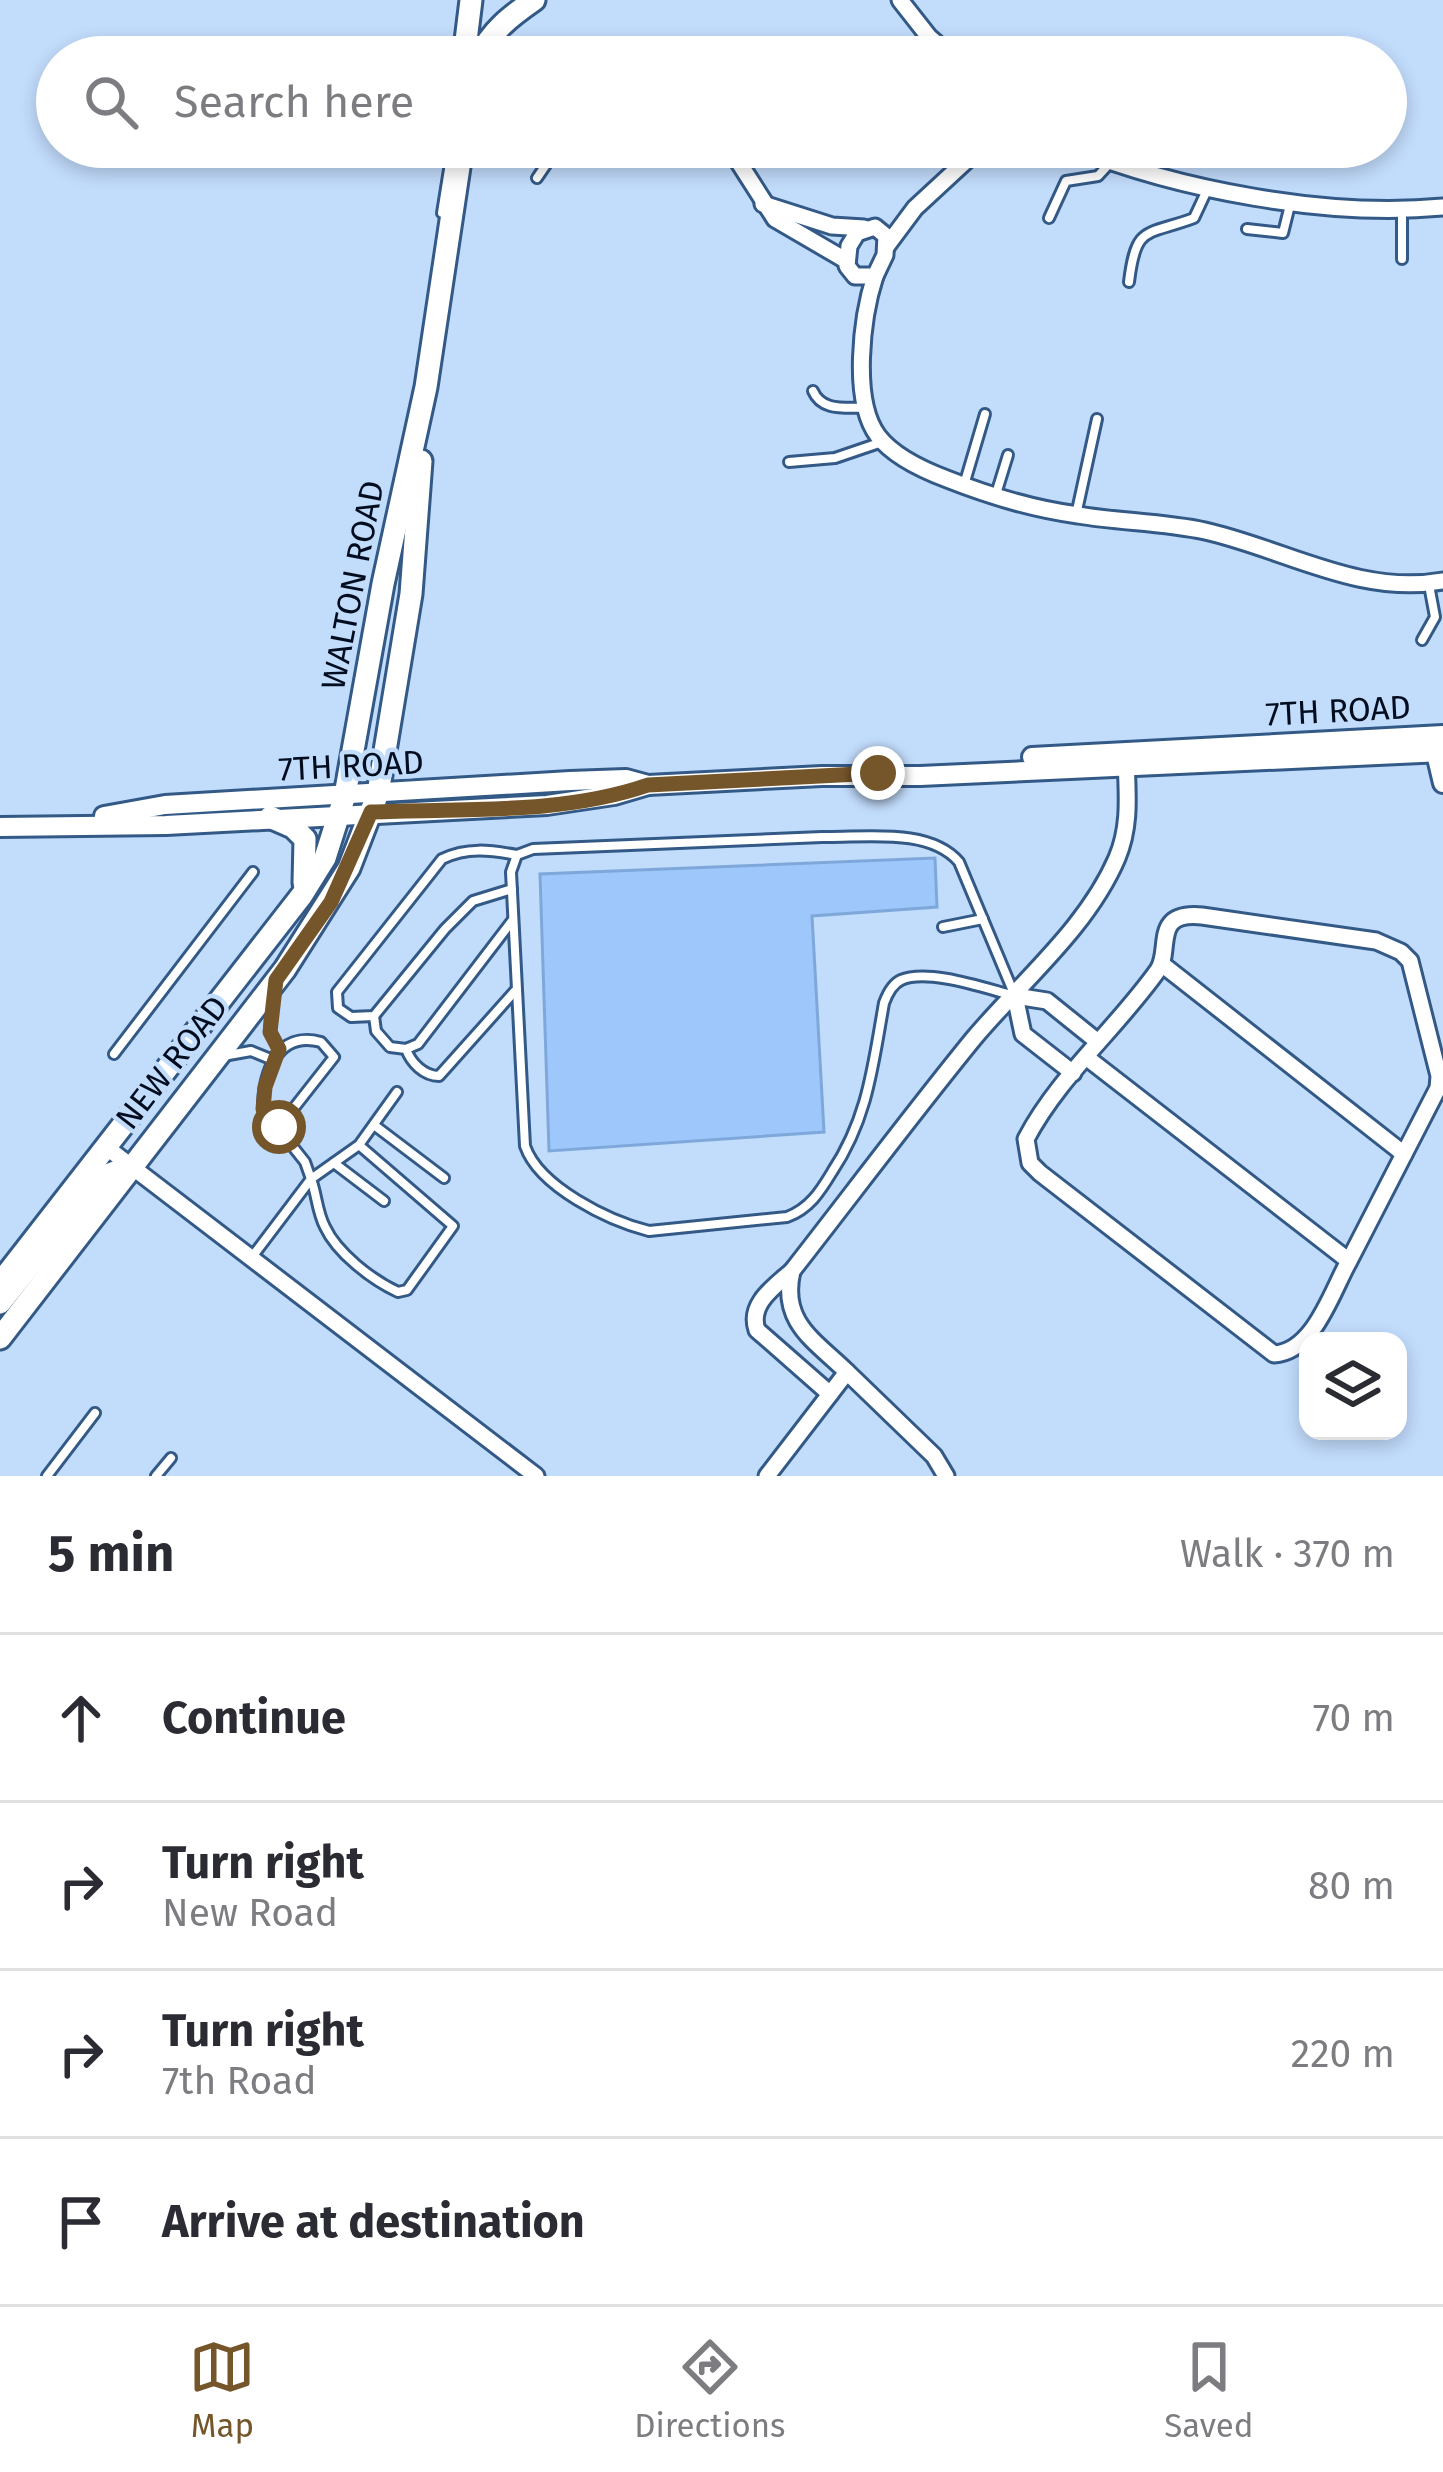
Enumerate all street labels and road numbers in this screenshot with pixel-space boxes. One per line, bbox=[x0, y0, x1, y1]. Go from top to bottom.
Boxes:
street label: WALTON ROAD bbox=[313, 477, 393, 693]
street label: 7TH ROAD bbox=[1264, 687, 1412, 735]
street label: 7TH ROAD bbox=[277, 742, 425, 790]
street label: NEW ROAD bbox=[107, 988, 236, 1137]

